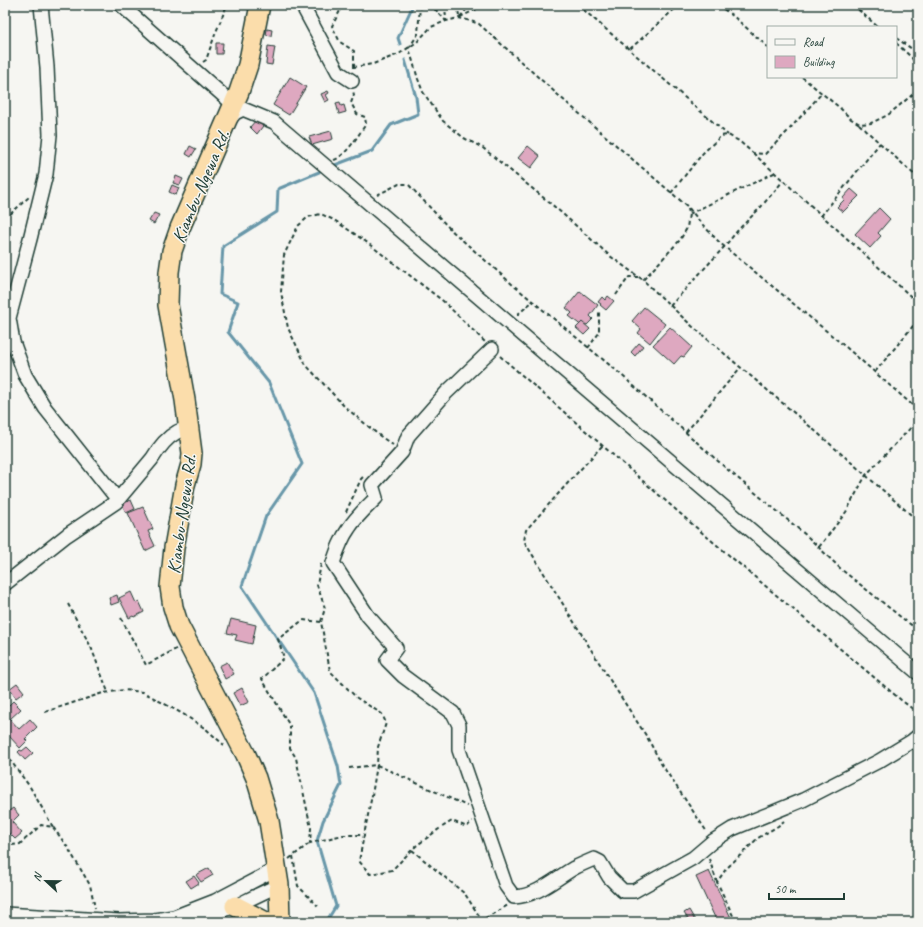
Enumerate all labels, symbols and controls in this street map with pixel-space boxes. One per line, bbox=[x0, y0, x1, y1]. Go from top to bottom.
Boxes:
legend bbox=[767, 26, 897, 78]
text: Road bbox=[803, 34, 825, 50]
text: Building bbox=[803, 54, 835, 70]
street label: Kiambu-Ngewa Rd. bbox=[166, 126, 236, 246]
street label: Kiambu-Ngewa Rd. bbox=[162, 453, 202, 575]
north arrow bbox=[26, 861, 66, 901]
text: N bbox=[29, 869, 45, 883]
scale bar bbox=[769, 875, 844, 901]
text: 50 m bbox=[775, 881, 797, 897]

